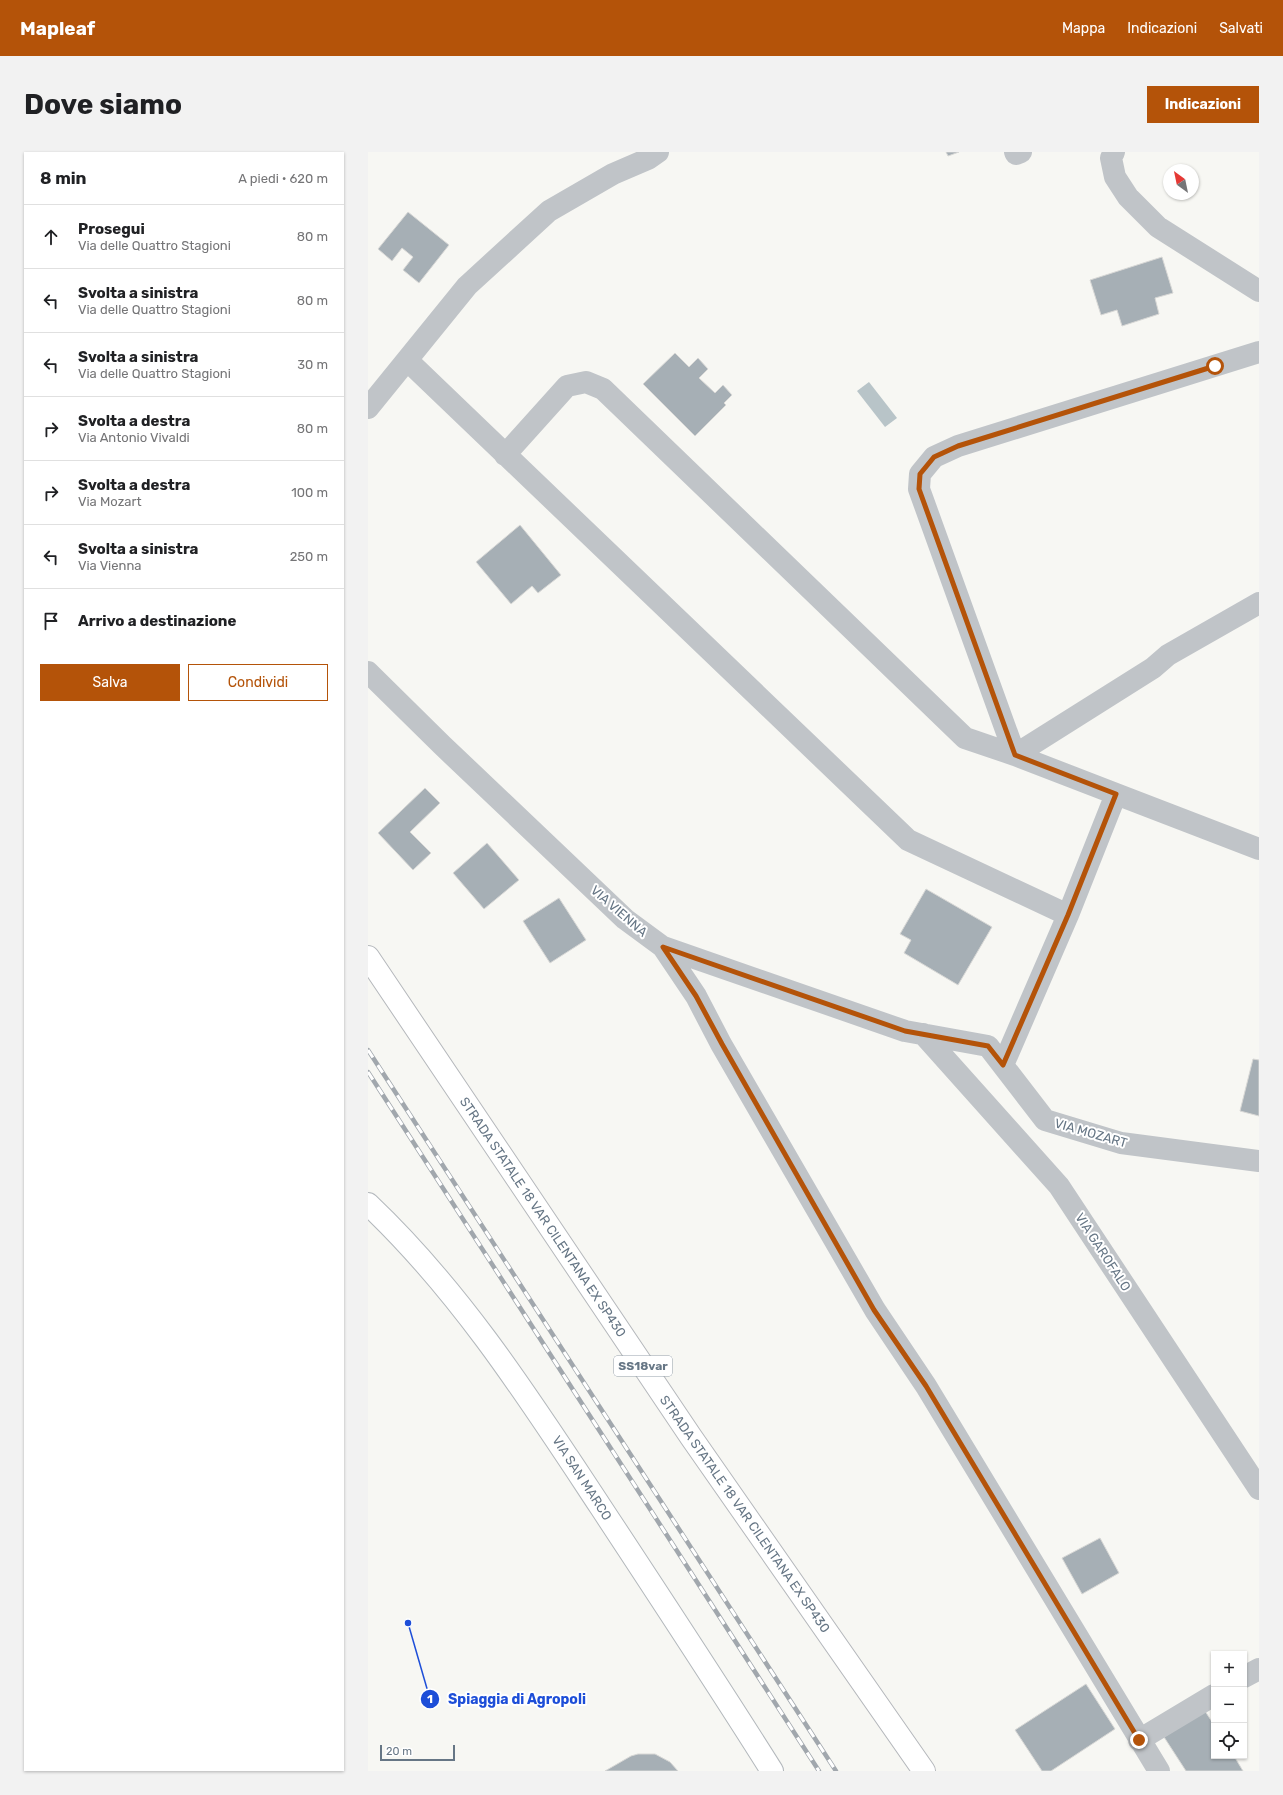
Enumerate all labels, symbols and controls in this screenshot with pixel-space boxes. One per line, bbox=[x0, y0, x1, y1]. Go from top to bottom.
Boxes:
text: Mapleaf bbox=[20, 17, 95, 40]
text: Mappa bbox=[1062, 20, 1105, 37]
text: Indicazioni bbox=[1127, 20, 1197, 37]
text: Salvati bbox=[1219, 20, 1263, 37]
button: Indicazioni bbox=[1147, 86, 1259, 123]
text: Dove siamo bbox=[24, 88, 182, 121]
north arrow bbox=[1163, 164, 1199, 200]
text: 8 min bbox=[40, 168, 87, 188]
text: A piedi · 620 m bbox=[238, 171, 328, 186]
text: Prosegui bbox=[78, 220, 145, 238]
icon: ahead bbox=[40, 226, 62, 248]
text: 80 m bbox=[297, 229, 328, 244]
text: Via delle Quattro Stagioni bbox=[78, 238, 231, 253]
text: Svolta a sinistra bbox=[78, 284, 198, 302]
icon: left bbox=[40, 290, 62, 312]
text: 80 m bbox=[297, 293, 328, 308]
text: Via delle Quattro Stagioni bbox=[78, 302, 231, 317]
text: Svolta a sinistra bbox=[78, 348, 198, 366]
icon: left bbox=[40, 354, 62, 376]
text: 30 m bbox=[297, 357, 328, 372]
route start bbox=[1206, 357, 1224, 375]
text: Via delle Quattro Stagioni bbox=[78, 366, 231, 381]
text: Svolta a destra bbox=[78, 412, 190, 430]
icon: right bbox=[40, 418, 62, 440]
text: 80 m bbox=[297, 421, 328, 436]
text: Via Antonio Vivaldi bbox=[78, 430, 190, 445]
text: Svolta a destra bbox=[78, 476, 190, 494]
icon: right bbox=[40, 482, 62, 504]
text: 100 m bbox=[291, 485, 328, 500]
text: Via Mozart bbox=[78, 494, 142, 509]
text: Svolta a sinistra bbox=[78, 540, 198, 558]
icon: left bbox=[40, 546, 62, 568]
text: 250 m bbox=[290, 549, 328, 564]
text: Via Vienna bbox=[78, 558, 141, 573]
icon: arrive bbox=[40, 610, 62, 632]
text: Arrivo a destinazione bbox=[78, 612, 236, 630]
button: Salva bbox=[40, 664, 180, 701]
button: Condividi bbox=[188, 664, 328, 701]
street label: VIA VIENNA bbox=[588, 882, 651, 940]
street label: STRADA STATALE 18 VAR CILENTANA EX SP430 bbox=[457, 1094, 629, 1340]
street label: VIA MOZART bbox=[1053, 1115, 1130, 1151]
street label: VIA GAROFALO bbox=[1072, 1210, 1134, 1294]
road number: SS18var bbox=[614, 1356, 672, 1376]
street label: STRADA STATALE 18 VAR CILENTANA EX SP430 bbox=[657, 1393, 833, 1635]
street label: VIA SAN MARCO bbox=[549, 1433, 615, 1523]
map controls bbox=[1211, 1651, 1247, 1759]
button: + bbox=[1211, 1651, 1247, 1687]
callout: Spiaggia di Agropoli bbox=[420, 1686, 594, 1712]
button: − bbox=[1211, 1687, 1247, 1723]
text: Spiaggia di Agropoli bbox=[448, 1691, 586, 1708]
text: 1 bbox=[427, 1692, 433, 1706]
button: locate bbox=[1211, 1723, 1247, 1759]
route end bbox=[1130, 1731, 1148, 1749]
scale bar bbox=[380, 1743, 455, 1762]
text: 20 m bbox=[386, 1745, 412, 1758]

